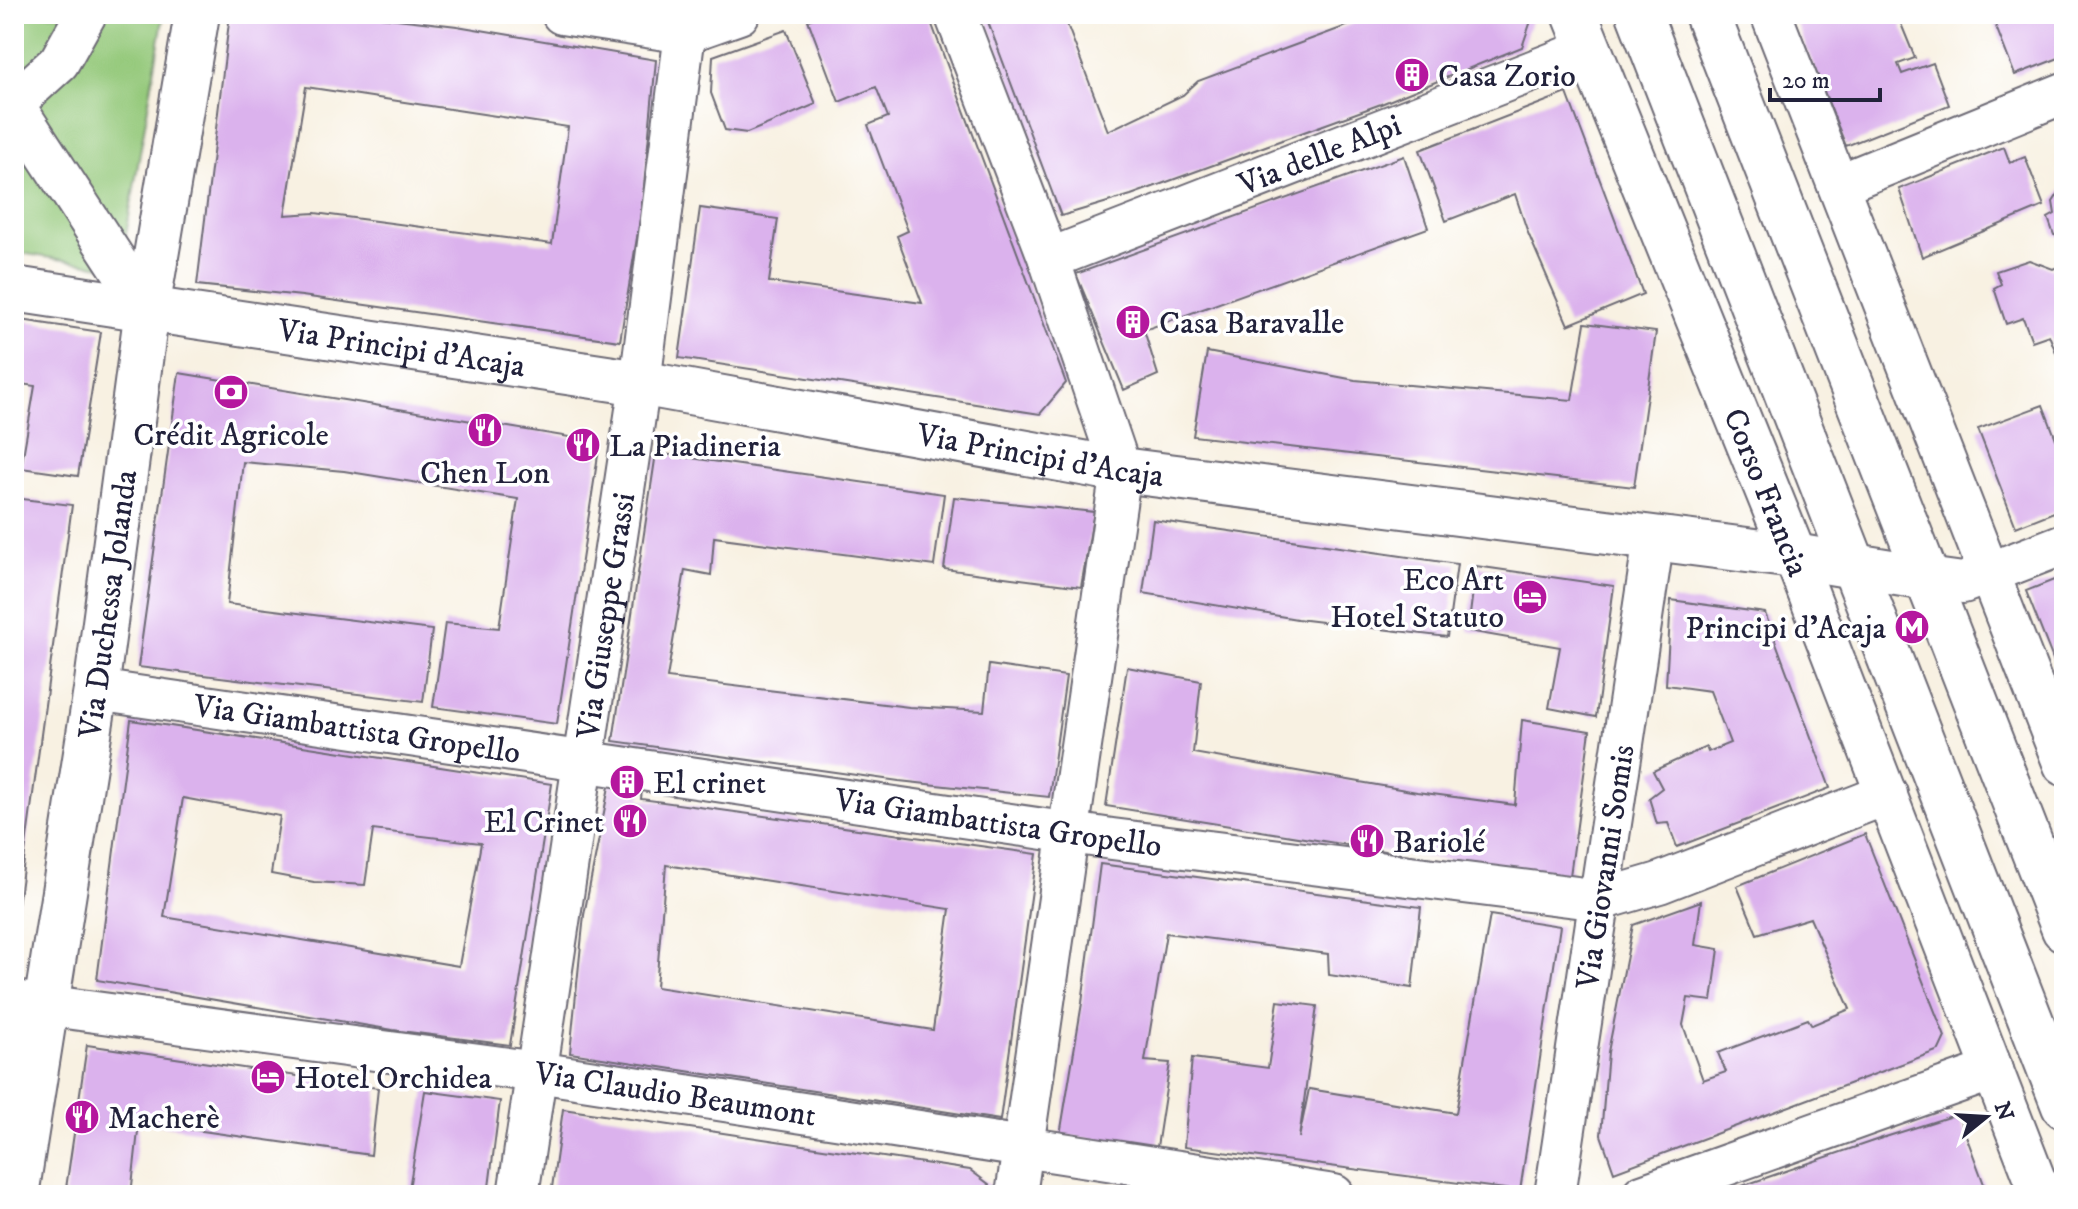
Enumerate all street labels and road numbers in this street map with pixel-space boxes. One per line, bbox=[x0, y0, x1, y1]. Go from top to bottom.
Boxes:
street label: Via delle Alpi bbox=[1232, 106, 1407, 206]
street label: Via Principi d'Acaja bbox=[274, 311, 528, 388]
street label: Corso Francia bbox=[1713, 403, 1817, 583]
street label: Via Principi d'Acaja bbox=[913, 415, 1166, 497]
street label: Via Duchessa Jolanda bbox=[70, 467, 147, 742]
street label: Via Giuseppe Grassi bbox=[569, 490, 645, 743]
street label: Via Giambattista Gropello bbox=[190, 686, 523, 774]
street label: Via Giovanni Somis bbox=[1568, 742, 1645, 993]
street label: Via Giambattista Gropello bbox=[831, 780, 1164, 867]
street label: Via Claudio Beaumont bbox=[531, 1054, 819, 1137]

